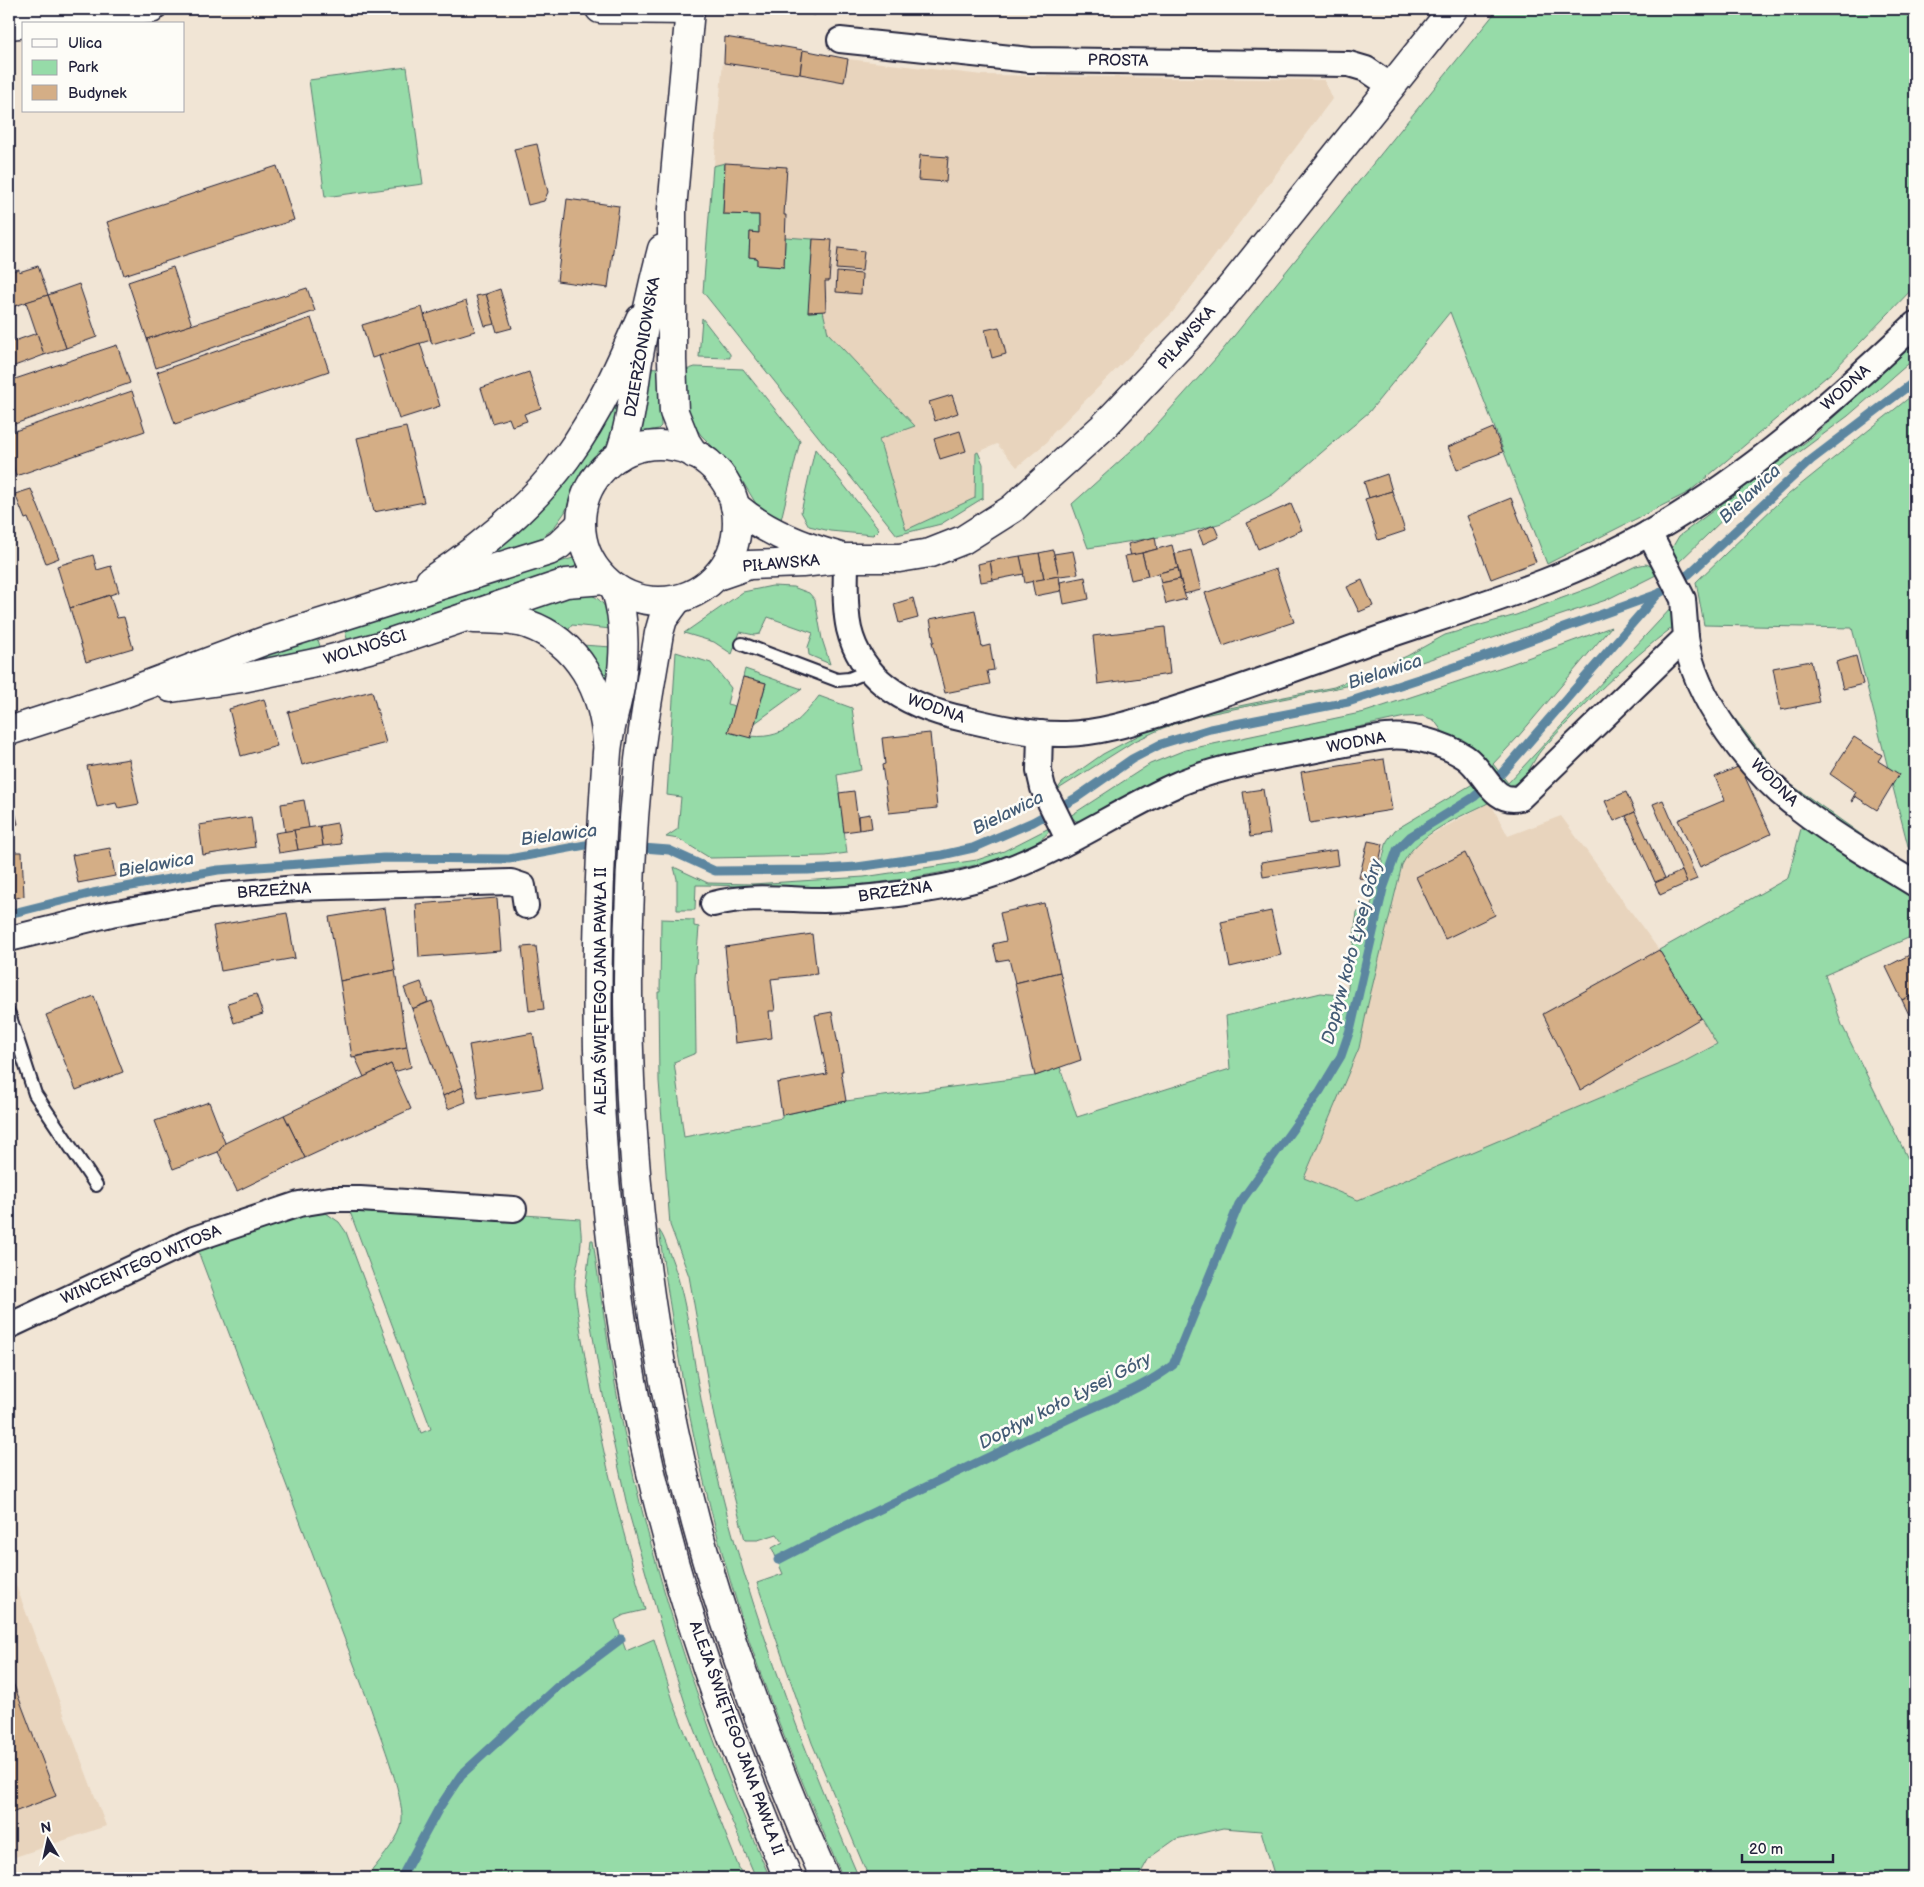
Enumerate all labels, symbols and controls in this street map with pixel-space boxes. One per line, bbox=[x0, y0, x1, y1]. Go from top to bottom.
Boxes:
legend bbox=[22, 22, 185, 112]
text: Ulica bbox=[68, 34, 102, 53]
street label: PROSTA bbox=[1087, 51, 1149, 71]
text: Park bbox=[68, 58, 99, 77]
text: Budynek bbox=[68, 84, 127, 103]
street label: DZIERŻONIOWSKA bbox=[619, 275, 665, 419]
street label: PIŁAWSKA bbox=[1154, 302, 1220, 373]
street label: WODNA bbox=[1817, 361, 1875, 415]
water label: Bielawica bbox=[1715, 460, 1785, 528]
street label: PIŁAWSKA bbox=[742, 551, 821, 577]
street label: WOLNOŚCI bbox=[321, 624, 409, 670]
water label: Bielawica bbox=[1345, 650, 1425, 694]
street label: WODNA bbox=[905, 690, 967, 728]
street label: WODNA bbox=[1325, 728, 1387, 758]
street label: WODNA bbox=[1746, 755, 1802, 811]
water label: Bielawica bbox=[969, 787, 1047, 839]
water label: Bielawica bbox=[520, 820, 598, 850]
water label: Bielawica bbox=[116, 848, 196, 882]
water label: Dopływ koło Łysej Góry bbox=[1317, 856, 1387, 1047]
street label: ALEJA ŚWIĘTEGO JANA PAWŁA II bbox=[590, 867, 611, 1115]
street label: BRZEŻNA bbox=[857, 875, 933, 907]
street label: BRZEŻNA bbox=[236, 877, 312, 903]
street label: WINCENTEGO WITOSA bbox=[58, 1221, 224, 1309]
water label: Dopływ koło Łysej Góry bbox=[975, 1348, 1156, 1454]
street label: ALEJA ŚWIĘTEGO JANA PAWŁA II bbox=[685, 1618, 789, 1858]
north arrow bbox=[22, 1814, 72, 1864]
text: N bbox=[40, 1818, 53, 1837]
scale bar bbox=[1742, 1832, 1833, 1864]
text: 20 m bbox=[1749, 1840, 1783, 1859]

